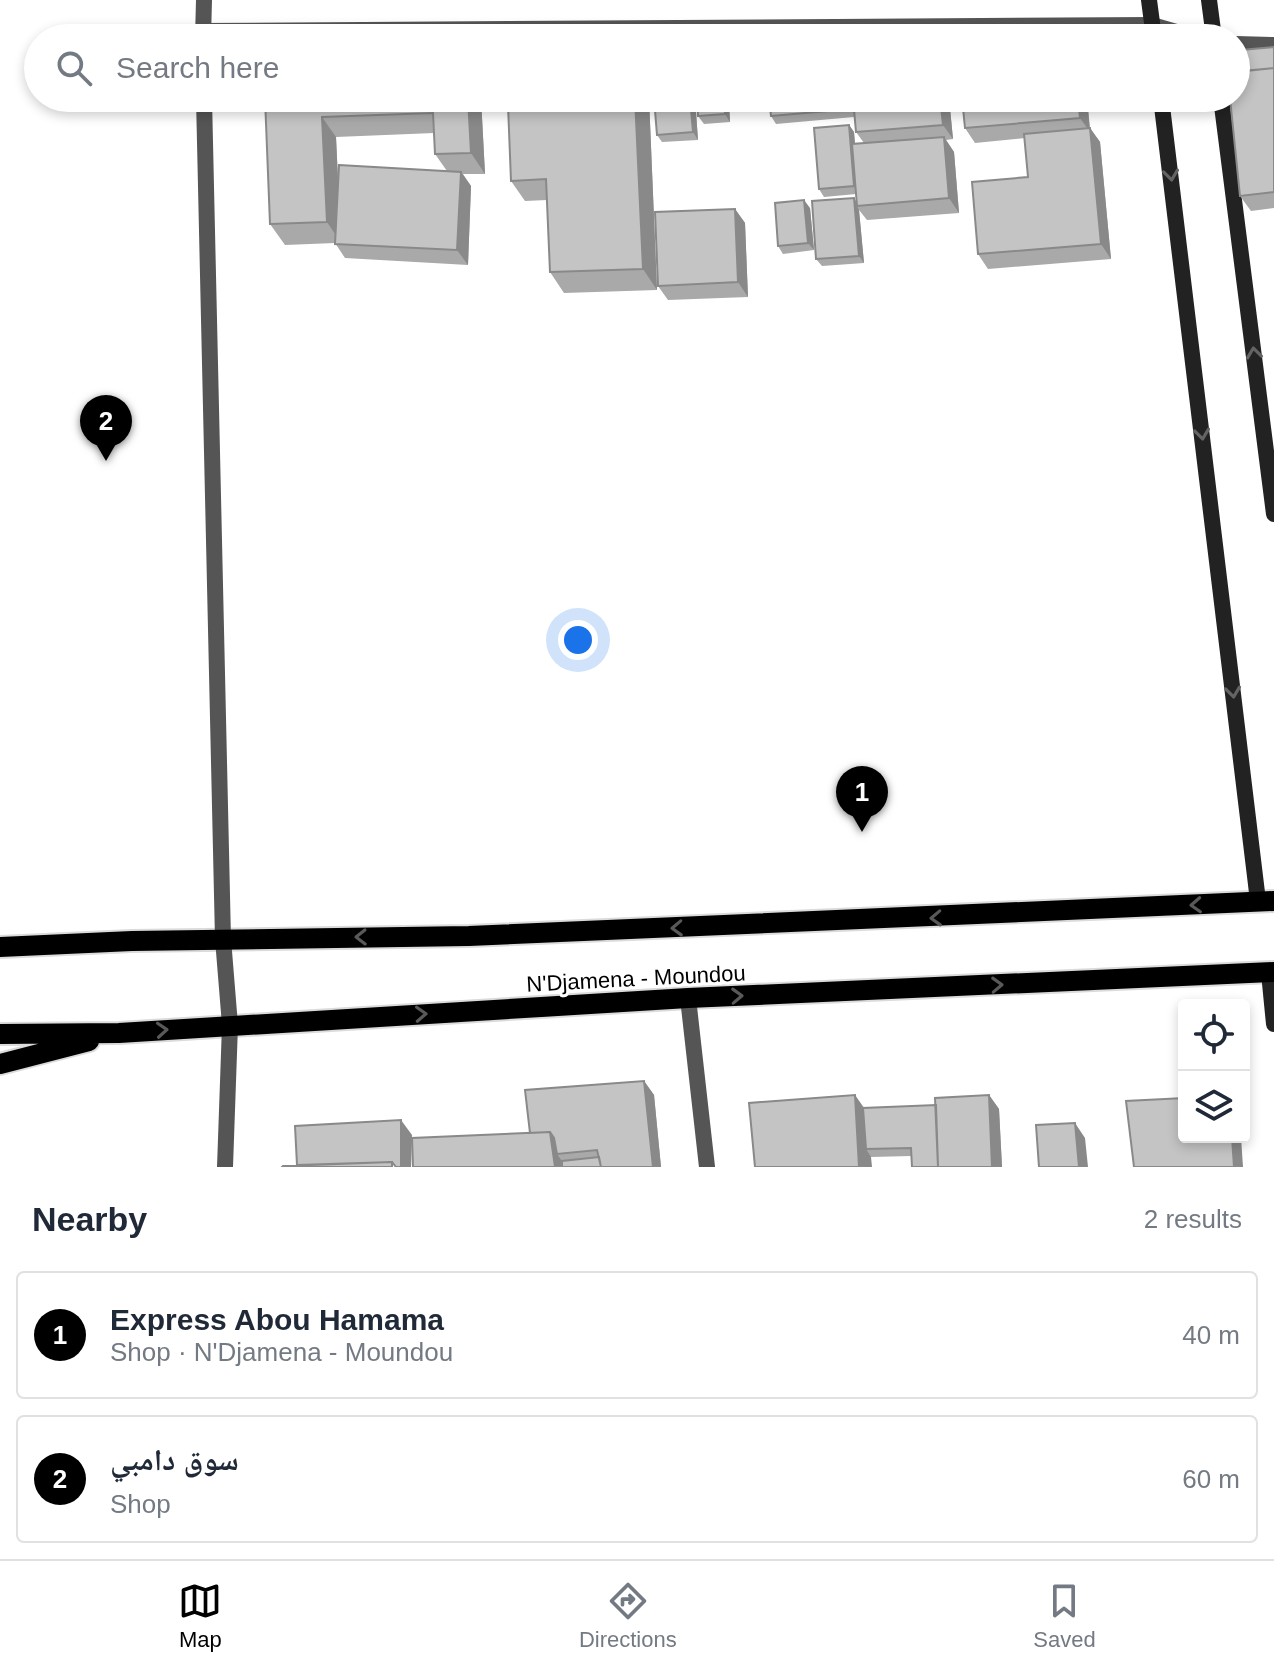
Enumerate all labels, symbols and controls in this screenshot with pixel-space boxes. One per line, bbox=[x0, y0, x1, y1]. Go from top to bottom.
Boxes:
search box bbox=[24, 24, 1250, 112]
icon: search bbox=[52, 46, 96, 90]
text: Search here bbox=[116, 51, 279, 84]
one-way arrow bbox=[1162, 169, 1179, 182]
one-way arrow bbox=[1245, 346, 1262, 359]
pin: 2 bbox=[80, 395, 132, 461]
one-way arrow bbox=[1193, 427, 1210, 440]
your location bbox=[558, 620, 598, 660]
one-way arrow bbox=[1224, 686, 1241, 699]
pin: 1 bbox=[836, 766, 888, 832]
one-way arrow bbox=[1189, 896, 1202, 913]
one-way arrow bbox=[929, 910, 942, 927]
one-way arrow bbox=[670, 919, 683, 936]
one-way arrow bbox=[354, 928, 367, 946]
street label: N'Djamena - Moundou bbox=[526, 960, 746, 997]
one-way arrow bbox=[991, 976, 1004, 993]
one-way arrow bbox=[731, 987, 744, 1004]
map controls bbox=[1178, 999, 1250, 1143]
button: locate bbox=[1178, 999, 1250, 1071]
one-way arrow bbox=[415, 1006, 428, 1023]
one-way arrow bbox=[156, 1022, 169, 1039]
button: layers bbox=[1178, 1071, 1250, 1143]
text: Nearby bbox=[32, 1200, 147, 1238]
text: 2 results bbox=[1144, 1204, 1242, 1234]
text: Express Abou Hamama bbox=[110, 1303, 444, 1336]
text: 1 bbox=[53, 1320, 67, 1350]
text: 40 m bbox=[1182, 1320, 1240, 1350]
text: Shop · N'Djamena - Moundou bbox=[110, 1337, 453, 1367]
text: سوق دامبي bbox=[110, 1443, 239, 1476]
text: 2 bbox=[53, 1464, 67, 1494]
text: 60 m bbox=[1182, 1464, 1240, 1494]
text: Shop bbox=[110, 1489, 171, 1519]
tab: Map bbox=[178, 1579, 222, 1653]
tab: Directions bbox=[579, 1579, 677, 1653]
tab: Saved bbox=[1033, 1579, 1096, 1653]

